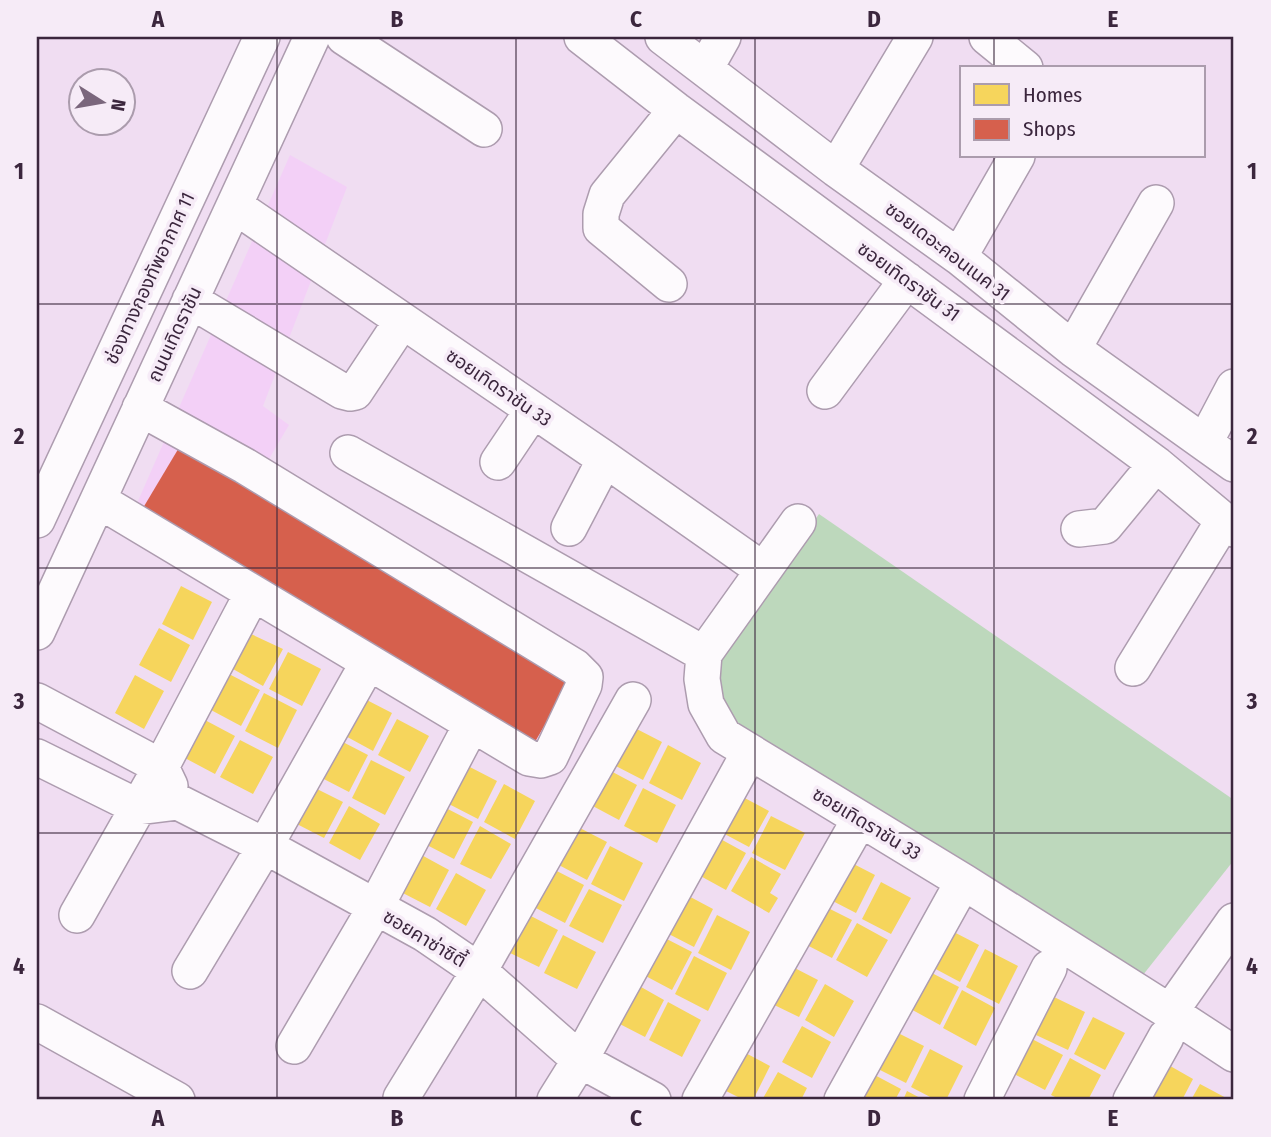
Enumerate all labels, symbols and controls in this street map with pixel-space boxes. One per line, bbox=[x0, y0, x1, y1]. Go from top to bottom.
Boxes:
text: A bbox=[151, 5, 165, 33]
text: B bbox=[391, 5, 404, 33]
text: C bbox=[630, 5, 642, 33]
text: D bbox=[867, 5, 881, 33]
text: E bbox=[1108, 5, 1119, 33]
north arrow bbox=[66, 66, 136, 136]
legend bbox=[960, 66, 1204, 158]
text: Homes bbox=[1023, 82, 1082, 108]
text: N bbox=[106, 97, 131, 113]
text: Shops bbox=[1023, 116, 1076, 142]
text: 1 bbox=[14, 157, 24, 185]
text: 1 bbox=[1247, 157, 1257, 185]
street label: ช่องทางกองทัพอากาศ 11 bbox=[100, 189, 199, 368]
street label: ซอยเดอะคอนเนค 31 bbox=[881, 197, 1015, 306]
street label: ซอยเทิดราชัน 31 bbox=[853, 237, 964, 326]
street label: ถนนเทิดราชัน bbox=[142, 283, 207, 386]
street label: ซอยเทิดราชัน 33 bbox=[442, 344, 556, 431]
text: 2 bbox=[13, 422, 25, 450]
text: 2 bbox=[1246, 422, 1258, 450]
text: 3 bbox=[13, 687, 25, 715]
text: 3 bbox=[1246, 687, 1258, 715]
street label: ซอยเทิดราชัน 33 bbox=[808, 782, 925, 865]
street label: ซอยคาซ่าซิตี้ bbox=[379, 903, 472, 972]
text: 4 bbox=[13, 952, 25, 980]
text: 4 bbox=[1246, 952, 1258, 980]
text: A bbox=[151, 1104, 165, 1132]
text: B bbox=[391, 1104, 404, 1132]
text: C bbox=[630, 1104, 642, 1132]
text: D bbox=[867, 1104, 881, 1132]
text: E bbox=[1108, 1104, 1119, 1132]

